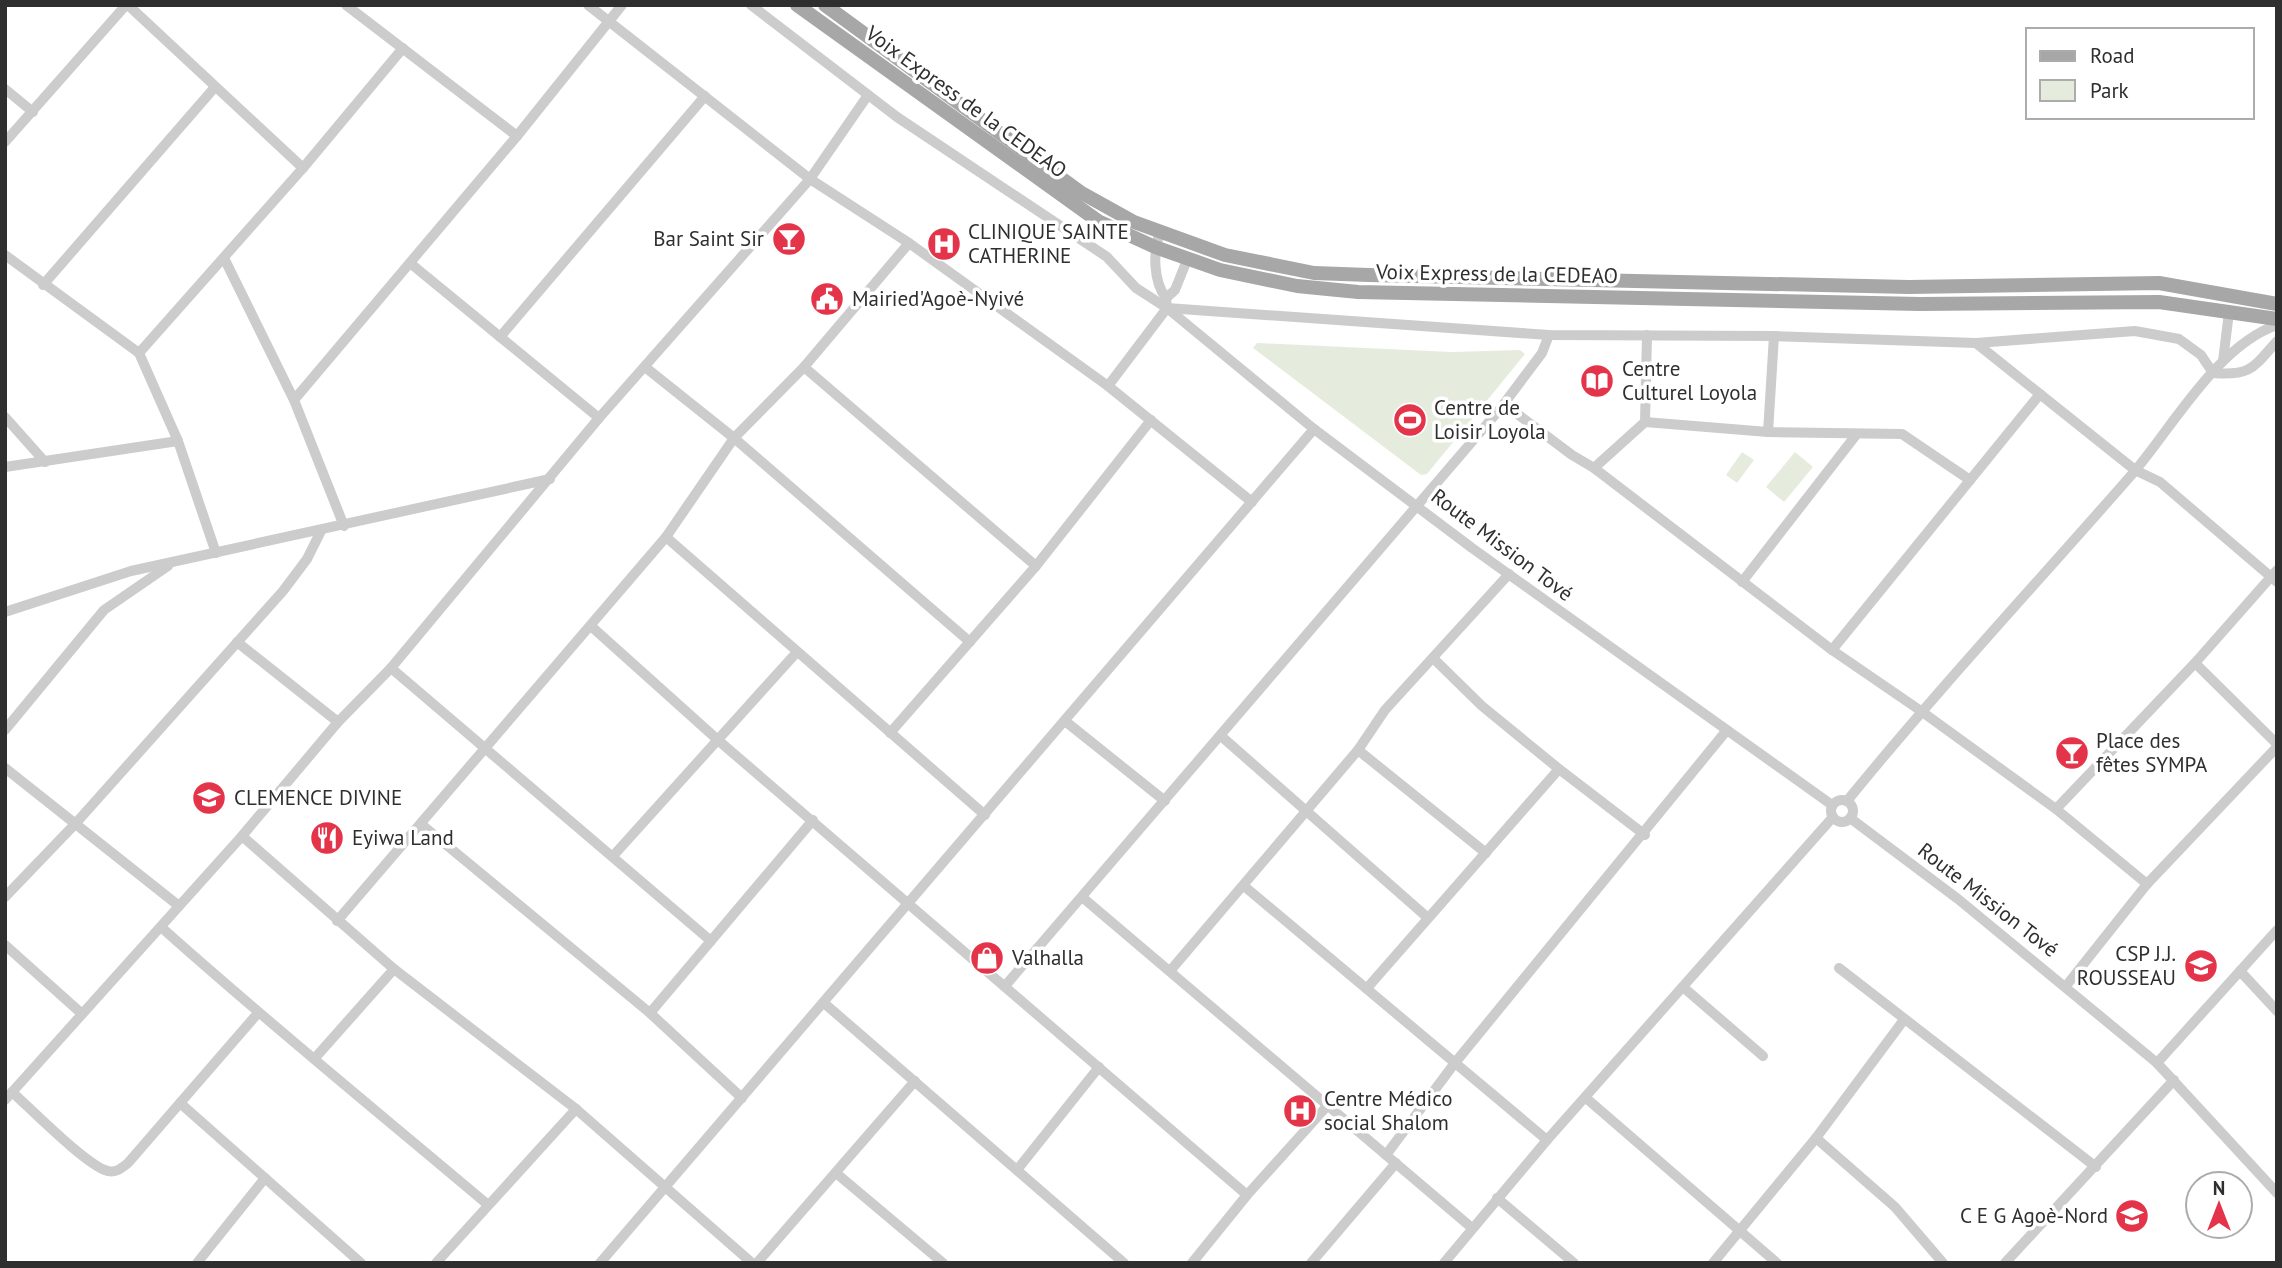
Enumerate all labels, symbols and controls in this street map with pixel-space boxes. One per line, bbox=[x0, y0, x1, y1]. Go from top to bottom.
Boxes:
street label: Voix Express de la CEDEAO bbox=[860, 19, 1072, 184]
legend bbox=[2026, 28, 2254, 119]
text: Road bbox=[2090, 42, 2134, 69]
text: Park bbox=[2090, 77, 2129, 104]
place label: CLINIQUE SAINTE CATHERINE bbox=[968, 218, 1129, 269]
bar icon: Bar Saint Sir bbox=[770, 220, 808, 258]
place label: Bar Saint Sir bbox=[653, 225, 764, 252]
hospital icon: CLINIQUE SAINTE CATHERINE bbox=[925, 225, 963, 263]
street label: Voix Express de la CEDEAO bbox=[1375, 258, 1618, 289]
public building icon: Mairied'Agoè-Nyivé bbox=[808, 280, 846, 318]
place label: Mairied'Agoè-Nyivé bbox=[852, 285, 1024, 312]
place label: Centre Culturel Loyola bbox=[1622, 355, 1757, 406]
library icon: Centre Culturel Loyola bbox=[1578, 362, 1616, 400]
place label: Centre de Loisir Loyola bbox=[1434, 394, 1546, 445]
sports icon: Centre de Loisir Loyola bbox=[1391, 401, 1429, 439]
street label: Route Mission Tové bbox=[1426, 482, 1579, 607]
place label: Place des fêtes SYMPA bbox=[2096, 727, 2208, 778]
bar icon: Place des fêtes SYMPA bbox=[2053, 734, 2091, 772]
school or university icon: CLEMENCE DIVINE bbox=[190, 779, 228, 817]
place label: CLEMENCE DIVINE bbox=[234, 784, 402, 811]
restaurant icon: Eyiwa Land bbox=[308, 819, 346, 857]
place label: Eyiwa Land bbox=[352, 824, 454, 851]
street label: Route Mission Tové bbox=[1913, 836, 2064, 963]
shop icon: Valhalla bbox=[968, 939, 1006, 977]
place label: CSP J.J. ROUSSEAU bbox=[2077, 940, 2176, 991]
place label: Valhalla bbox=[1011, 944, 1084, 971]
school or university icon: CSP J.J. ROUSSEAU bbox=[2182, 947, 2220, 985]
place label: Centre Médico social Shalom bbox=[1324, 1085, 1452, 1136]
hospital icon: Centre Médico social Shalom bbox=[1281, 1092, 1319, 1130]
north arrow bbox=[2184, 1170, 2254, 1240]
text: N bbox=[2213, 1176, 2225, 1200]
school or university icon: C E G Agoè-Nord bbox=[2113, 1197, 2151, 1235]
place label: C E G Agoè-Nord bbox=[1960, 1202, 2108, 1229]

